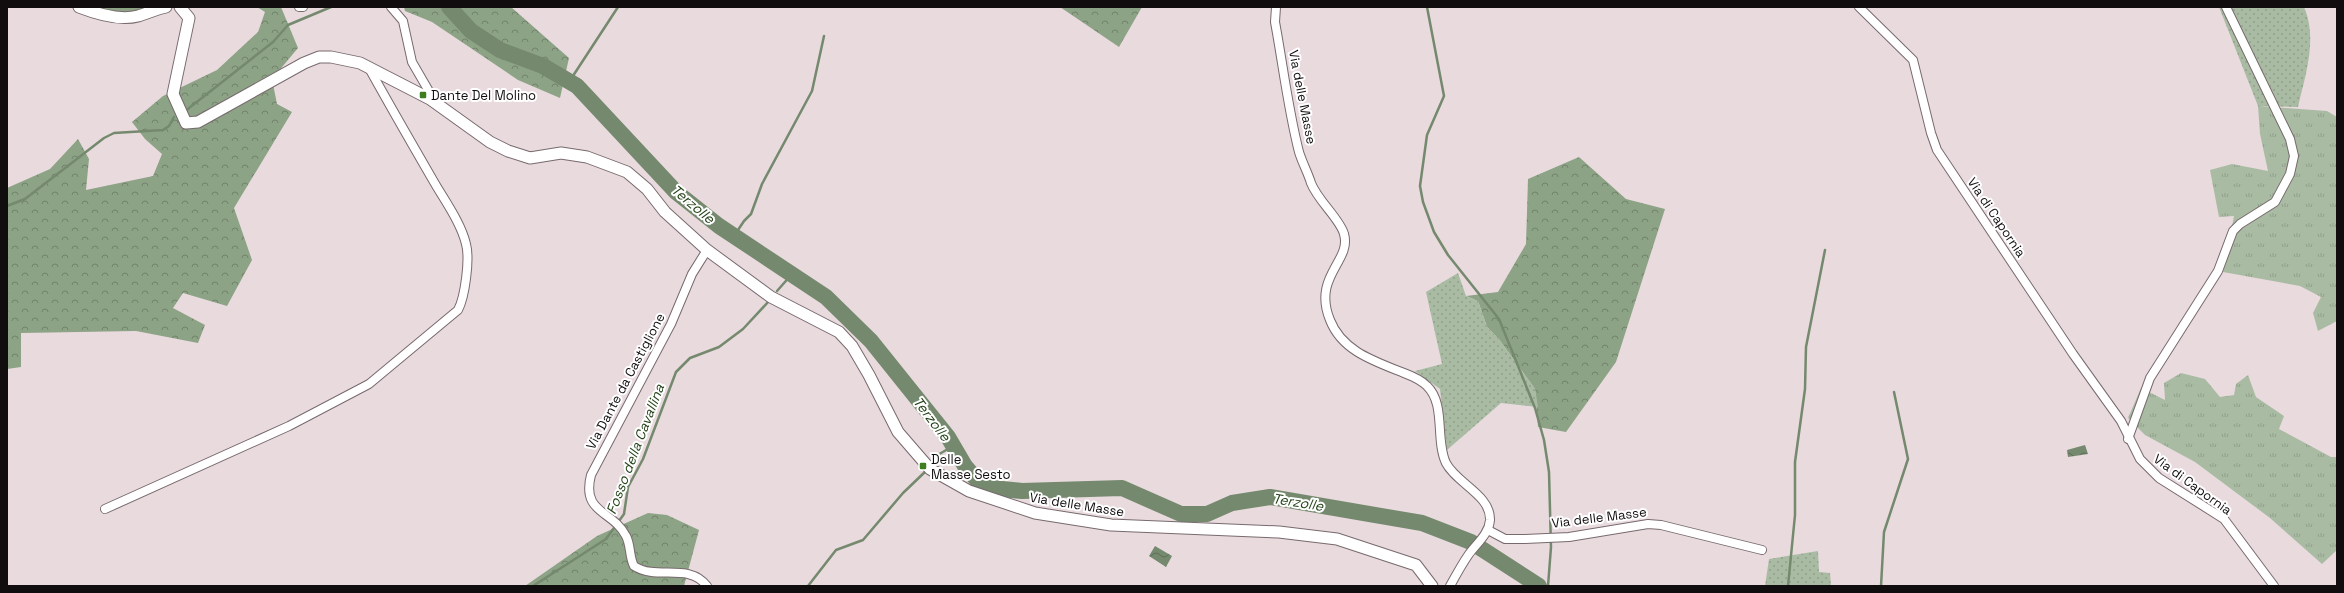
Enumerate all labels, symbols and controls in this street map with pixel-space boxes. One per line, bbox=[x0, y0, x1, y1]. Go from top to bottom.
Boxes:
street label: Via delle Masse bbox=[1285, 49, 1320, 146]
place label: Dante Del Molino bbox=[431, 87, 536, 104]
marker: Dante Del Molino bbox=[418, 90, 428, 100]
street label: Via di Capornia bbox=[1964, 174, 2030, 261]
water label: Terzolle bbox=[668, 181, 719, 228]
street label: Via Dante da Castiglione bbox=[582, 310, 669, 452]
water label: Fosso della Cavallina bbox=[602, 381, 668, 517]
water label: Terzolle bbox=[909, 393, 955, 445]
street label: Via di Capornia bbox=[2150, 450, 2236, 519]
place label: Delle Masse Sesto bbox=[931, 451, 1011, 483]
marker: Delle Masse Sesto bbox=[918, 461, 928, 471]
street label: Via delle Masse bbox=[1028, 489, 1125, 520]
water label: Terzolle bbox=[1271, 489, 1325, 515]
street label: Via delle Masse bbox=[1551, 503, 1648, 532]

